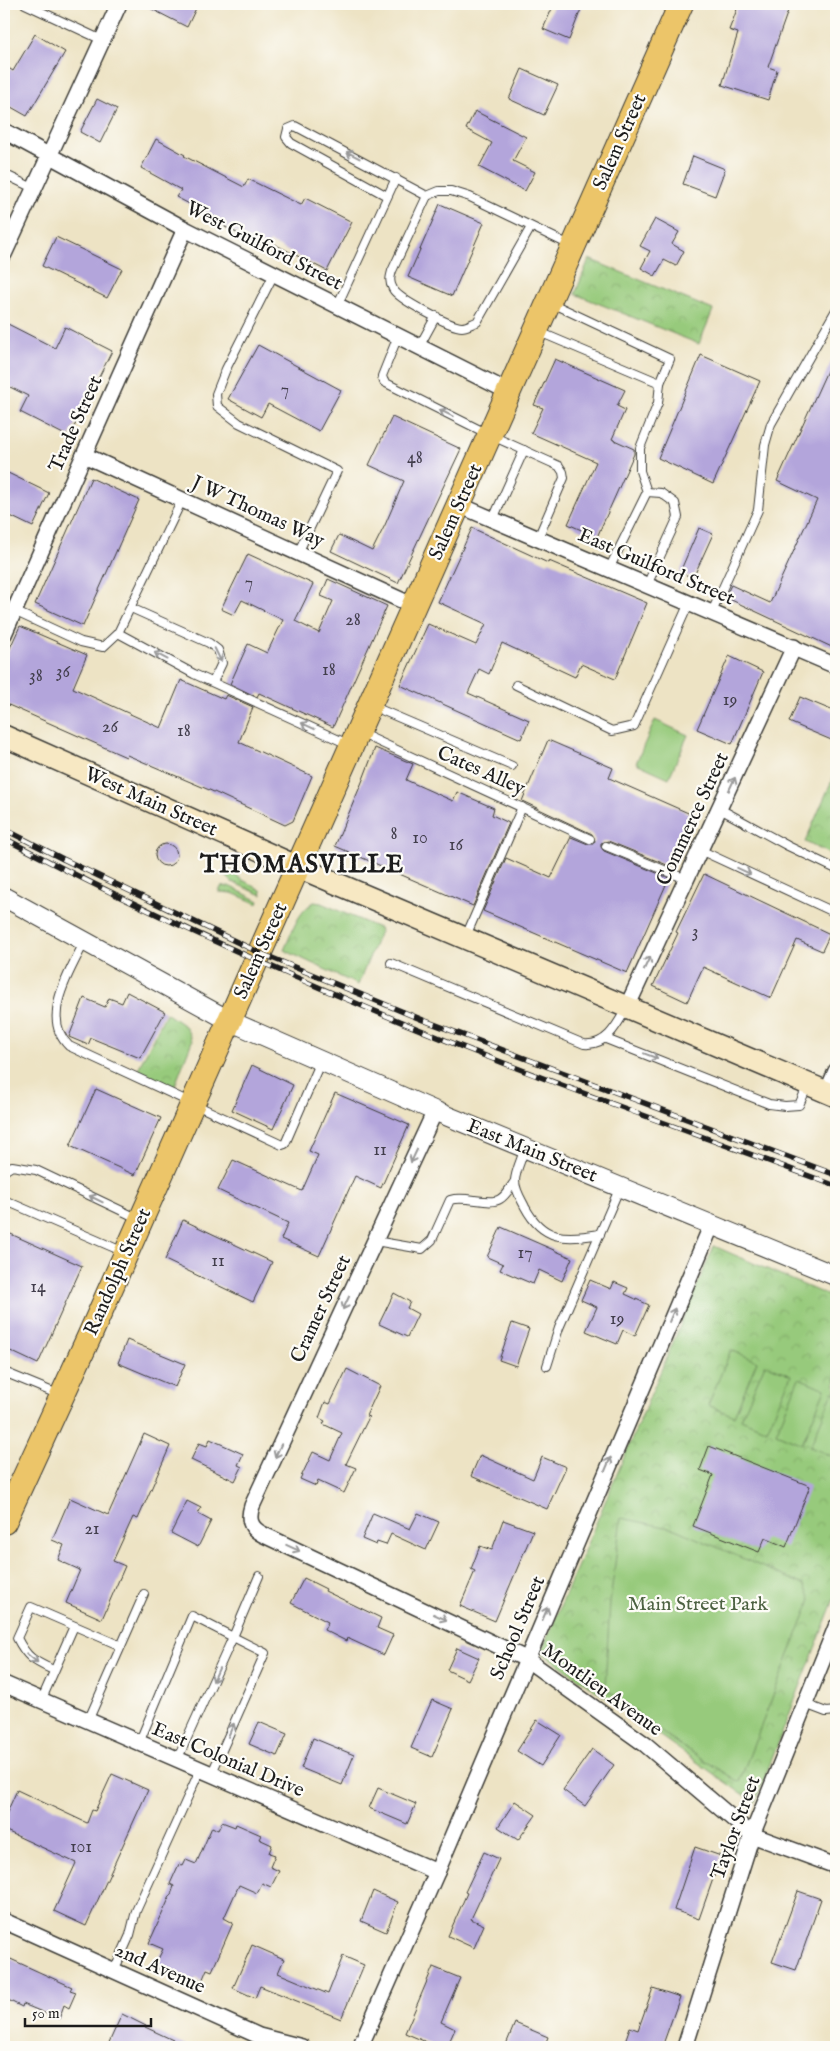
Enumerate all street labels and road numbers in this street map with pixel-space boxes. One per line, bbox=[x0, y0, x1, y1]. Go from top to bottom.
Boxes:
street label: Salem Street bbox=[588, 90, 652, 194]
street label: West Guilford Street bbox=[181, 196, 347, 296]
street label: Trade Street bbox=[44, 372, 108, 476]
street label: Salem Street bbox=[424, 460, 488, 564]
street label: J W Thomas Way bbox=[186, 469, 328, 554]
street label: East Guilford Street bbox=[574, 523, 738, 611]
street label: Cates Alley bbox=[433, 741, 529, 802]
street label: Commerce Street bbox=[651, 748, 735, 890]
street label: West Main Street bbox=[81, 761, 222, 843]
street label: Salem Street bbox=[229, 899, 293, 1003]
street label: East Main Street bbox=[463, 1114, 601, 1189]
street label: Randolph Street bbox=[79, 1204, 157, 1340]
street label: Cramer Street bbox=[285, 1251, 357, 1367]
street label: School Street bbox=[485, 1572, 551, 1684]
street label: Montlieu Avenue bbox=[537, 1638, 667, 1742]
street label: East Colonial Drive bbox=[148, 1717, 308, 1803]
street label: Taylor Street bbox=[706, 1773, 766, 1883]
street label: 2nd Avenue bbox=[111, 1938, 209, 2000]

